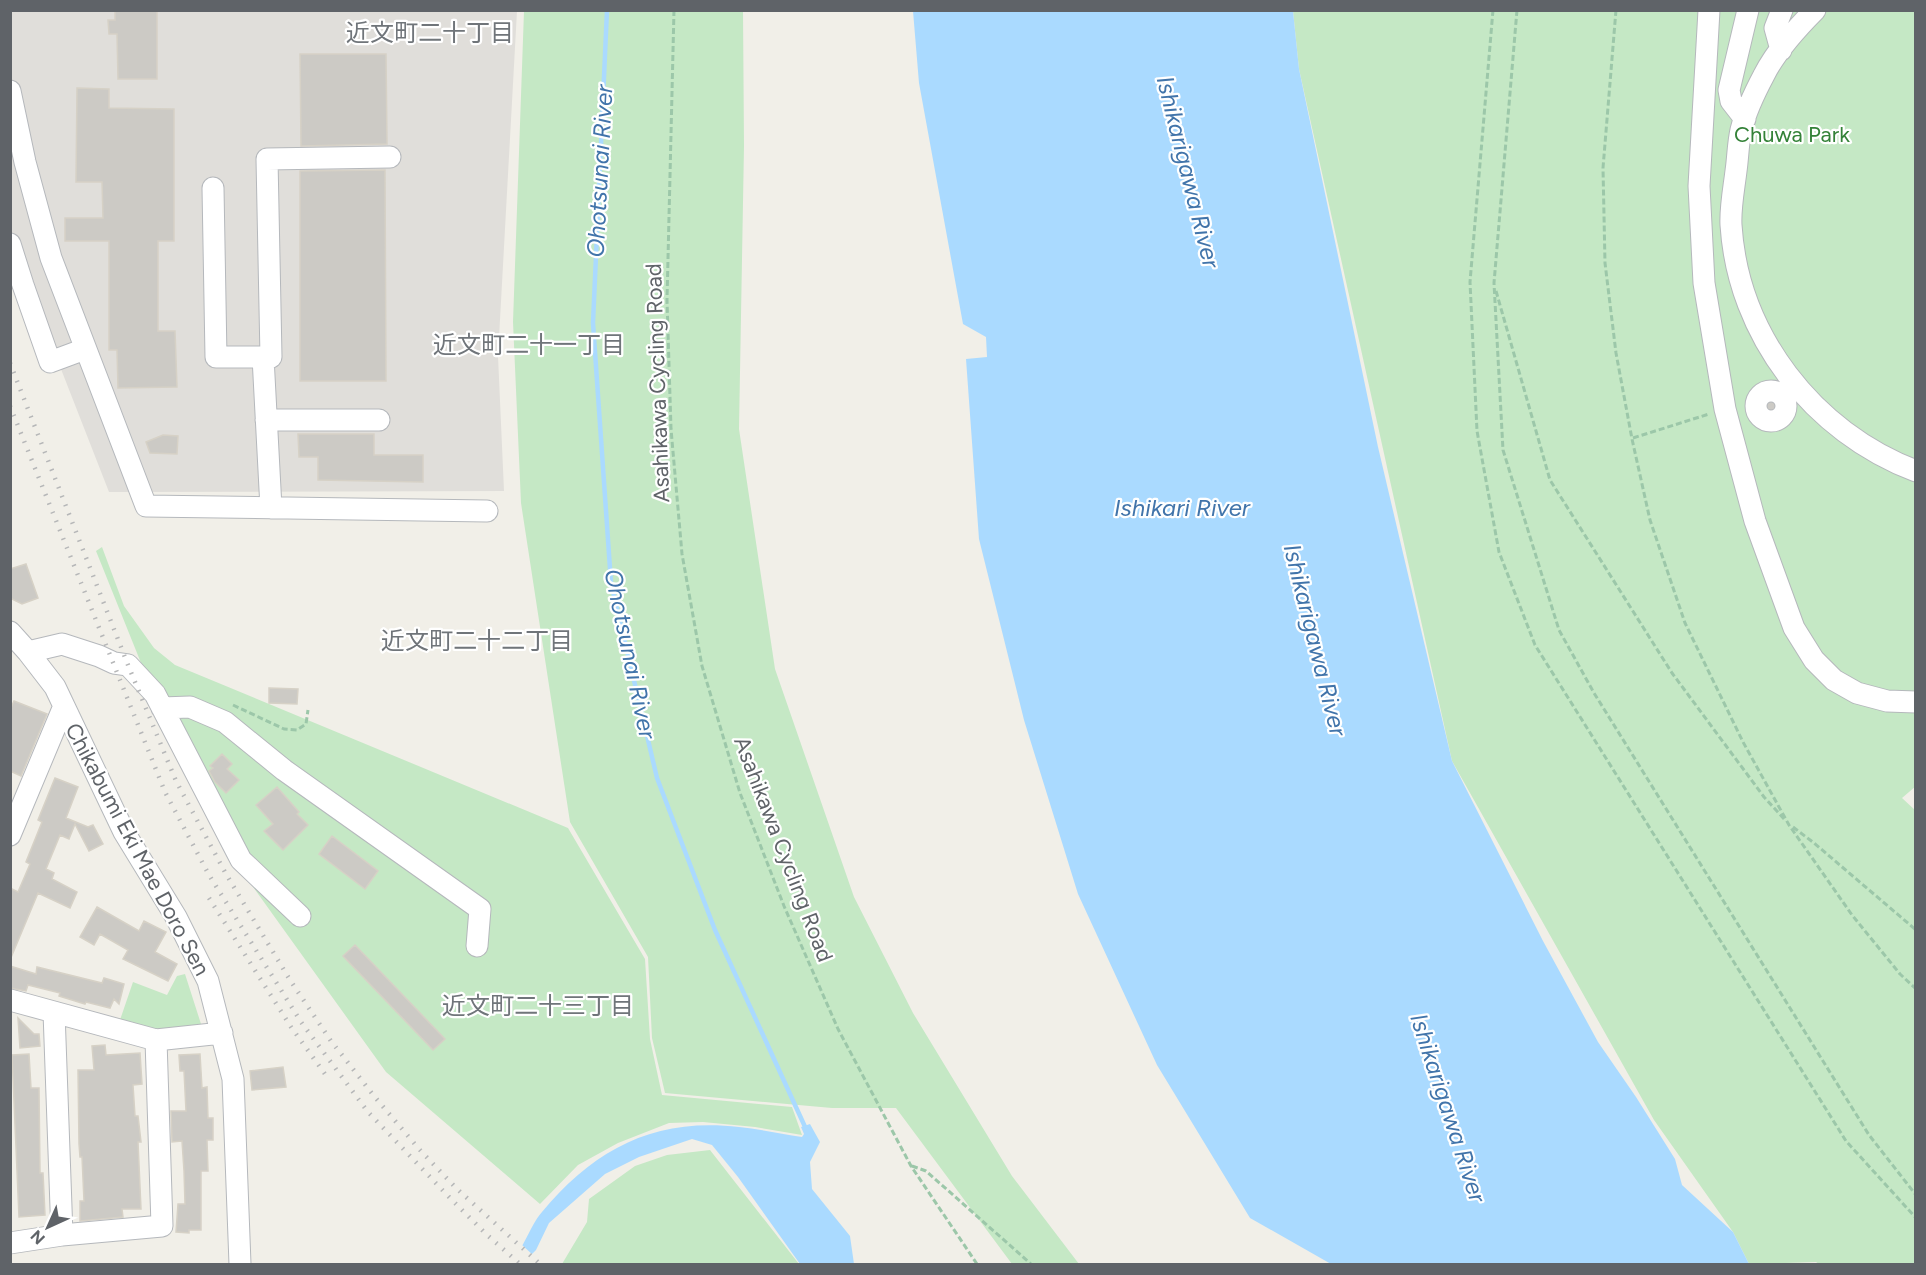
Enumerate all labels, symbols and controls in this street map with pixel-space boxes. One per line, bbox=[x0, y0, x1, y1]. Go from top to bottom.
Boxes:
district label: 近文町二十丁目 bbox=[346, 18, 514, 47]
water label: Ishikarigawa River bbox=[1151, 73, 1227, 272]
water label: Ohotsunai River bbox=[580, 83, 619, 258]
park label: Chuwa Park bbox=[1734, 121, 1850, 148]
street label: Asahikawa Cycling Road bbox=[640, 263, 675, 503]
district label: 近文町二十一丁目 bbox=[433, 330, 625, 359]
water label: Ishikari River bbox=[1114, 493, 1251, 522]
water label: Ishikarigawa River bbox=[1278, 541, 1354, 740]
water label: Ohotsunai River bbox=[598, 566, 663, 742]
district label: 近文町二十二丁目 bbox=[381, 626, 573, 655]
street label: Chikabumi Eki Mae Doro Sen bbox=[59, 718, 216, 980]
street label: Asahikawa Cycling Road bbox=[728, 733, 839, 966]
district label: 近文町二十三丁目 bbox=[442, 991, 634, 1020]
water label: Ishikarigawa River bbox=[1404, 1010, 1493, 1207]
north arrow bbox=[18, 1197, 78, 1257]
text: N bbox=[27, 1226, 49, 1248]

